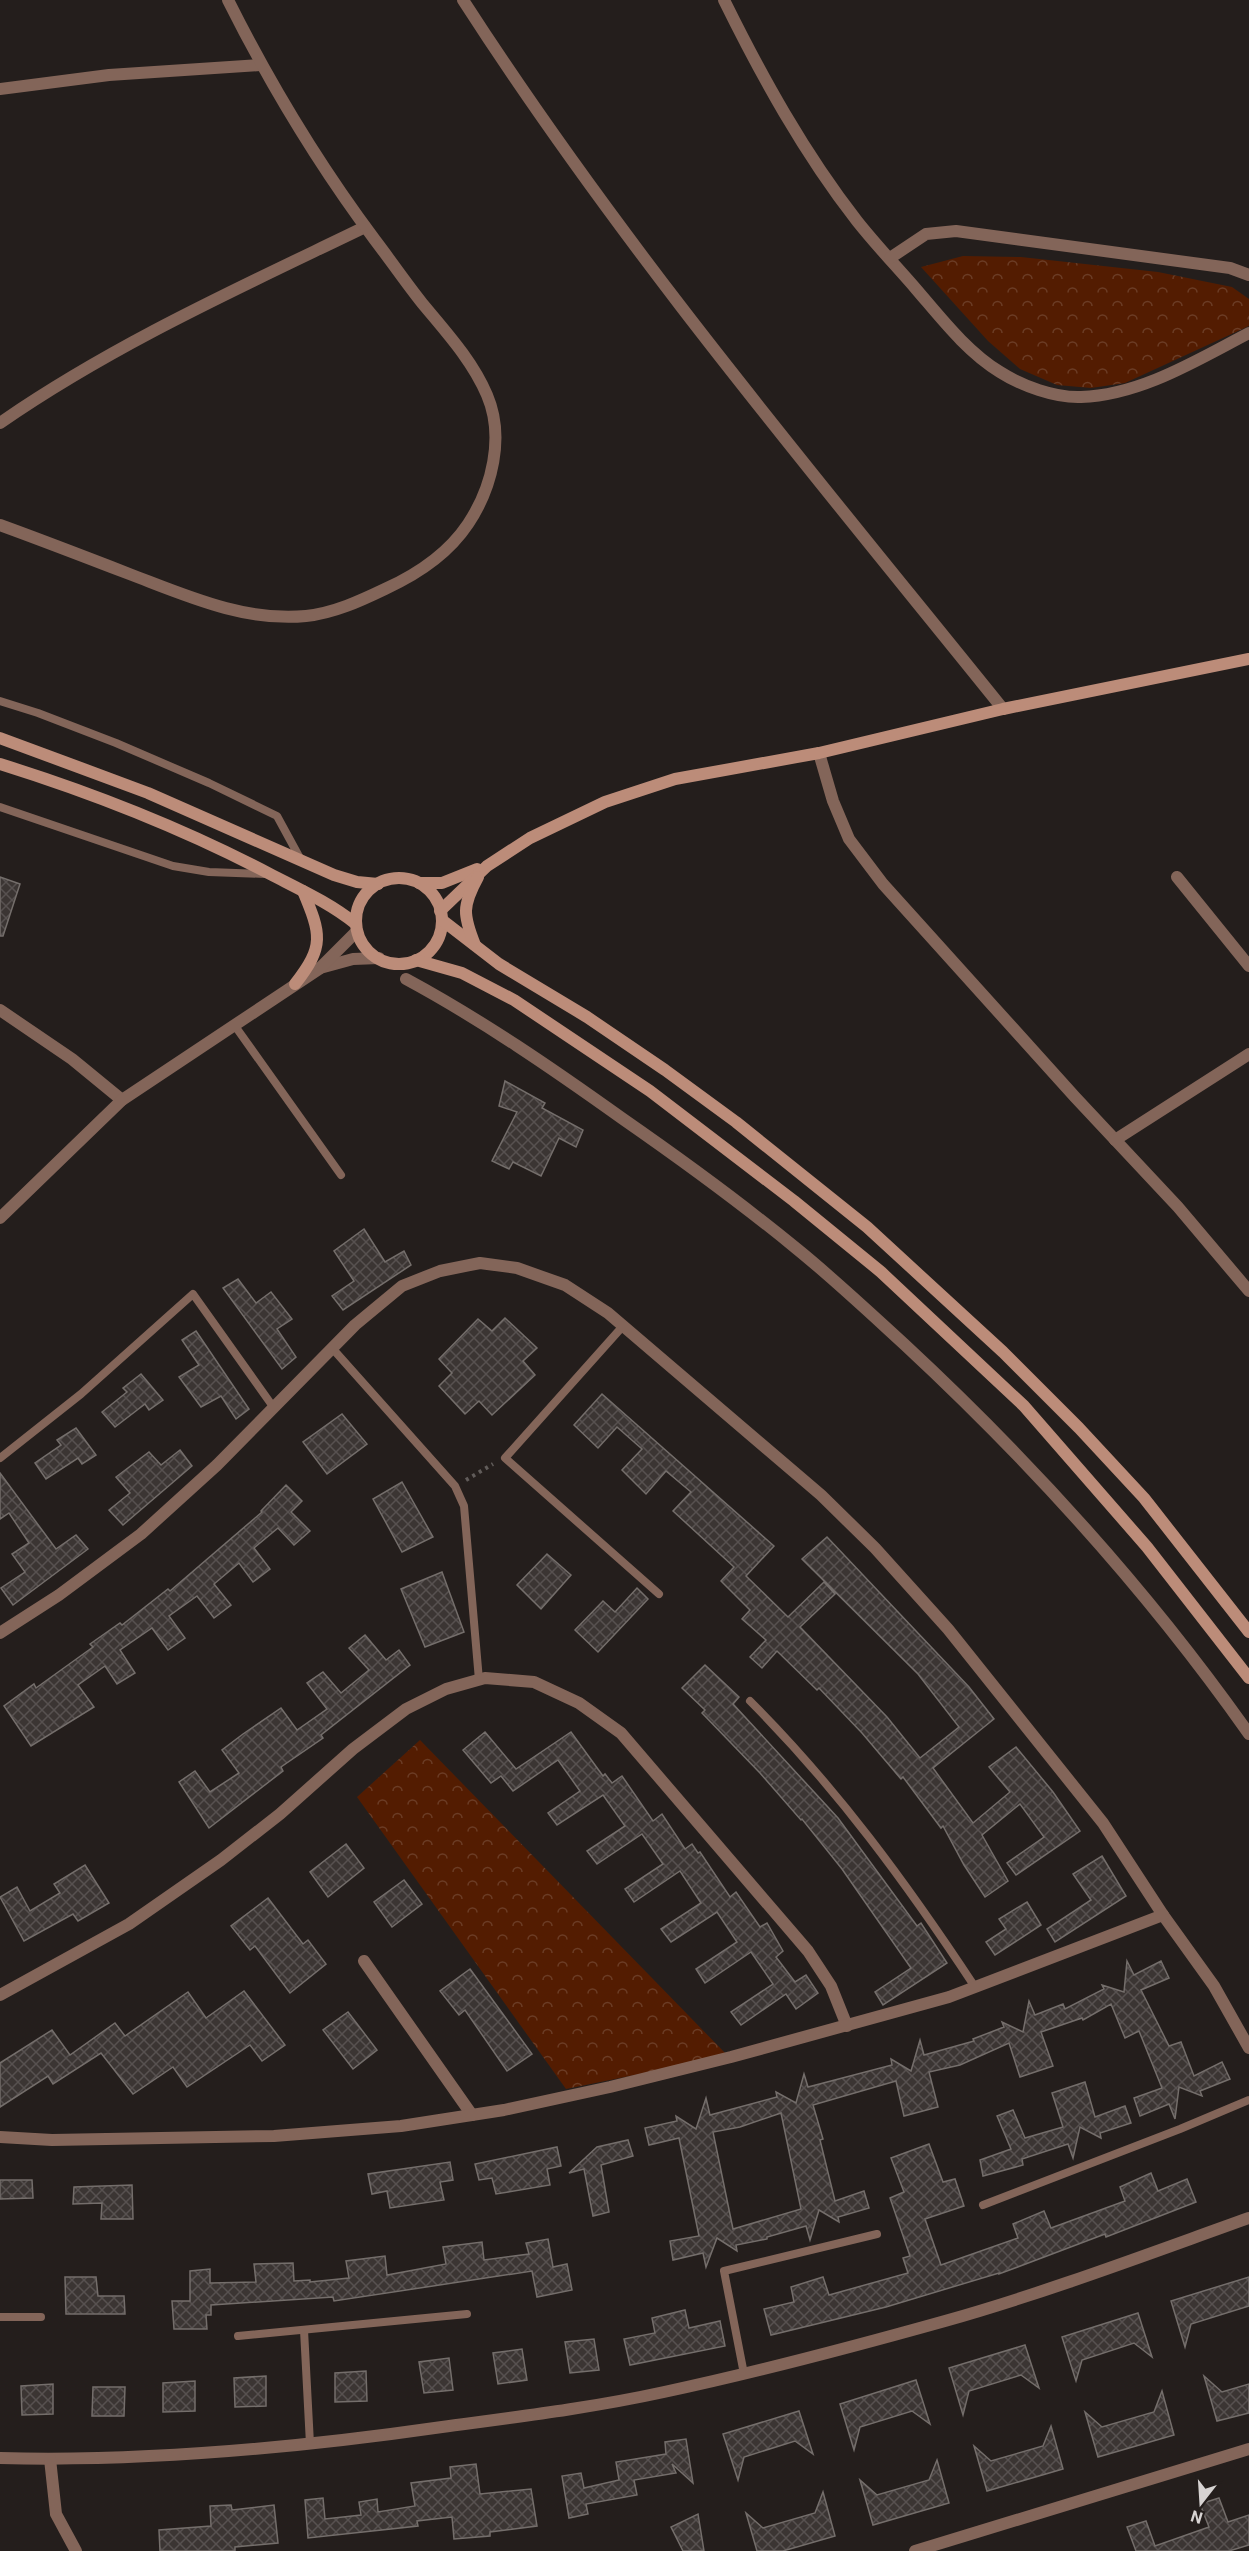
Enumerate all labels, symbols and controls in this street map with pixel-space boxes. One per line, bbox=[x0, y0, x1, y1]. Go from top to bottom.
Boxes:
north arrow bbox=[1171, 2473, 1231, 2533]
text: N bbox=[1189, 2506, 1205, 2528]

